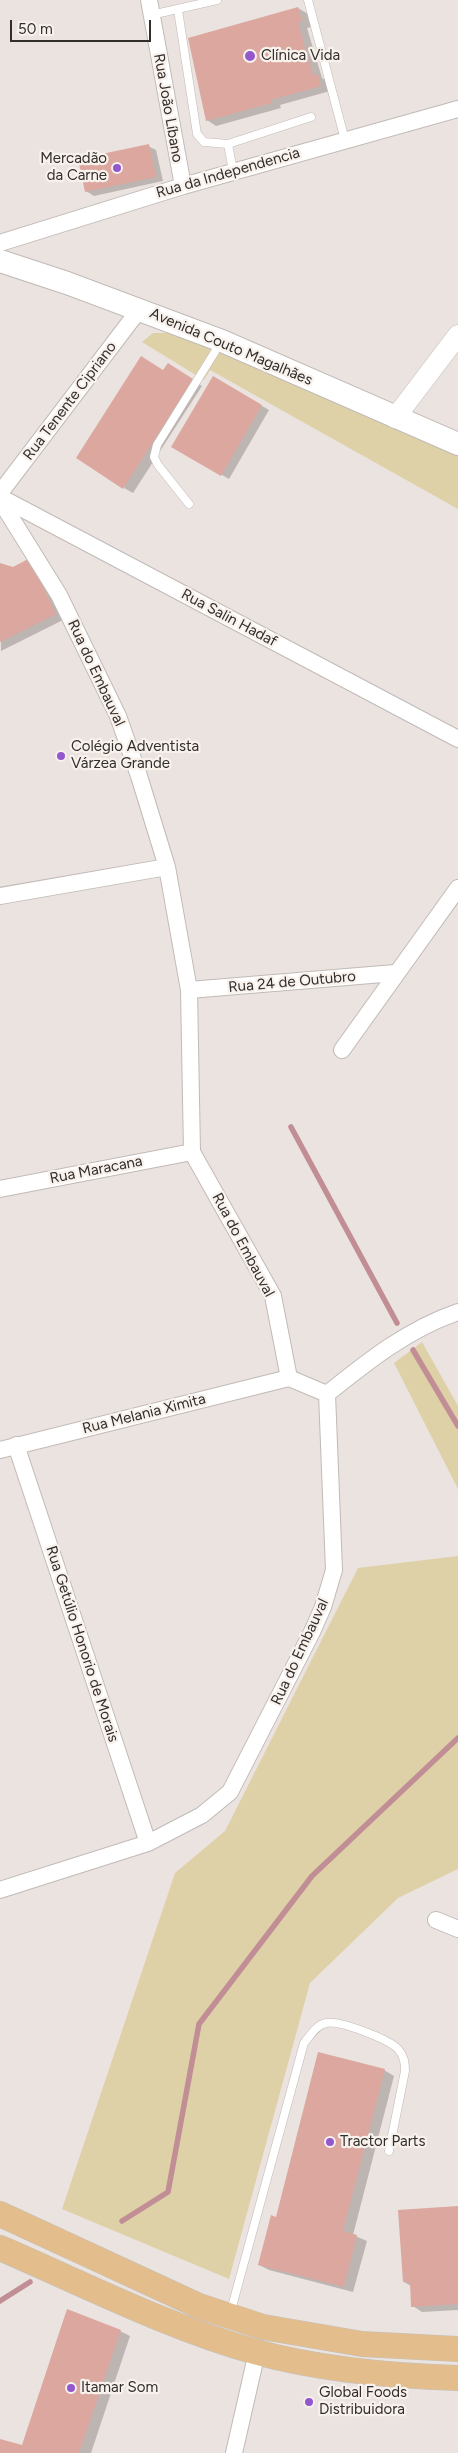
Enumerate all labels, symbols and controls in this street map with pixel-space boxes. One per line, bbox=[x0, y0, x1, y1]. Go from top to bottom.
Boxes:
scale bar bbox=[12, 10, 154, 42]
text: 50 m bbox=[18, 20, 53, 38]
place label: Clínica Vida bbox=[261, 47, 340, 65]
marker: Clínica Vida bbox=[243, 49, 257, 63]
street label: Rua João Líbano bbox=[150, 52, 186, 164]
street label: Rua da Independencia bbox=[154, 144, 302, 202]
place label: Mercadão da Carne bbox=[40, 150, 107, 185]
marker: Mercadão da Carne bbox=[111, 162, 123, 174]
street label: Avenida Couto Magalhães bbox=[147, 305, 315, 389]
street label: Rua Tenente Cipriano bbox=[20, 338, 120, 464]
street label: Rua Salin Hadaf bbox=[178, 585, 280, 651]
street label: Rua do Embauval bbox=[63, 617, 129, 729]
place label: Colégio Adventista Várzea Grande bbox=[71, 738, 199, 773]
marker: Colégio Adventista Várzea Grande bbox=[55, 750, 67, 762]
street label: Rua 24 de Outubro bbox=[228, 967, 356, 997]
street label: Rua Maracana bbox=[48, 1152, 144, 1188]
street label: Rua do Embauval bbox=[208, 1190, 278, 1300]
street label: Rua Melania Ximita bbox=[81, 1390, 207, 1438]
street label: Rua Getúlio Honorio de Morais bbox=[42, 1544, 122, 1744]
street label: Rua do Embauval bbox=[267, 1596, 333, 1708]
place label: Tractor Parts bbox=[340, 2133, 425, 2151]
marker: Tractor Parts bbox=[324, 2136, 336, 2148]
place label: Itamar Som bbox=[81, 2379, 158, 2397]
marker: Itamar Som bbox=[65, 2382, 77, 2394]
place label: Global Foods Distribuidora bbox=[319, 2384, 407, 2419]
marker: Global Foods Distribuidora bbox=[303, 2396, 315, 2408]

